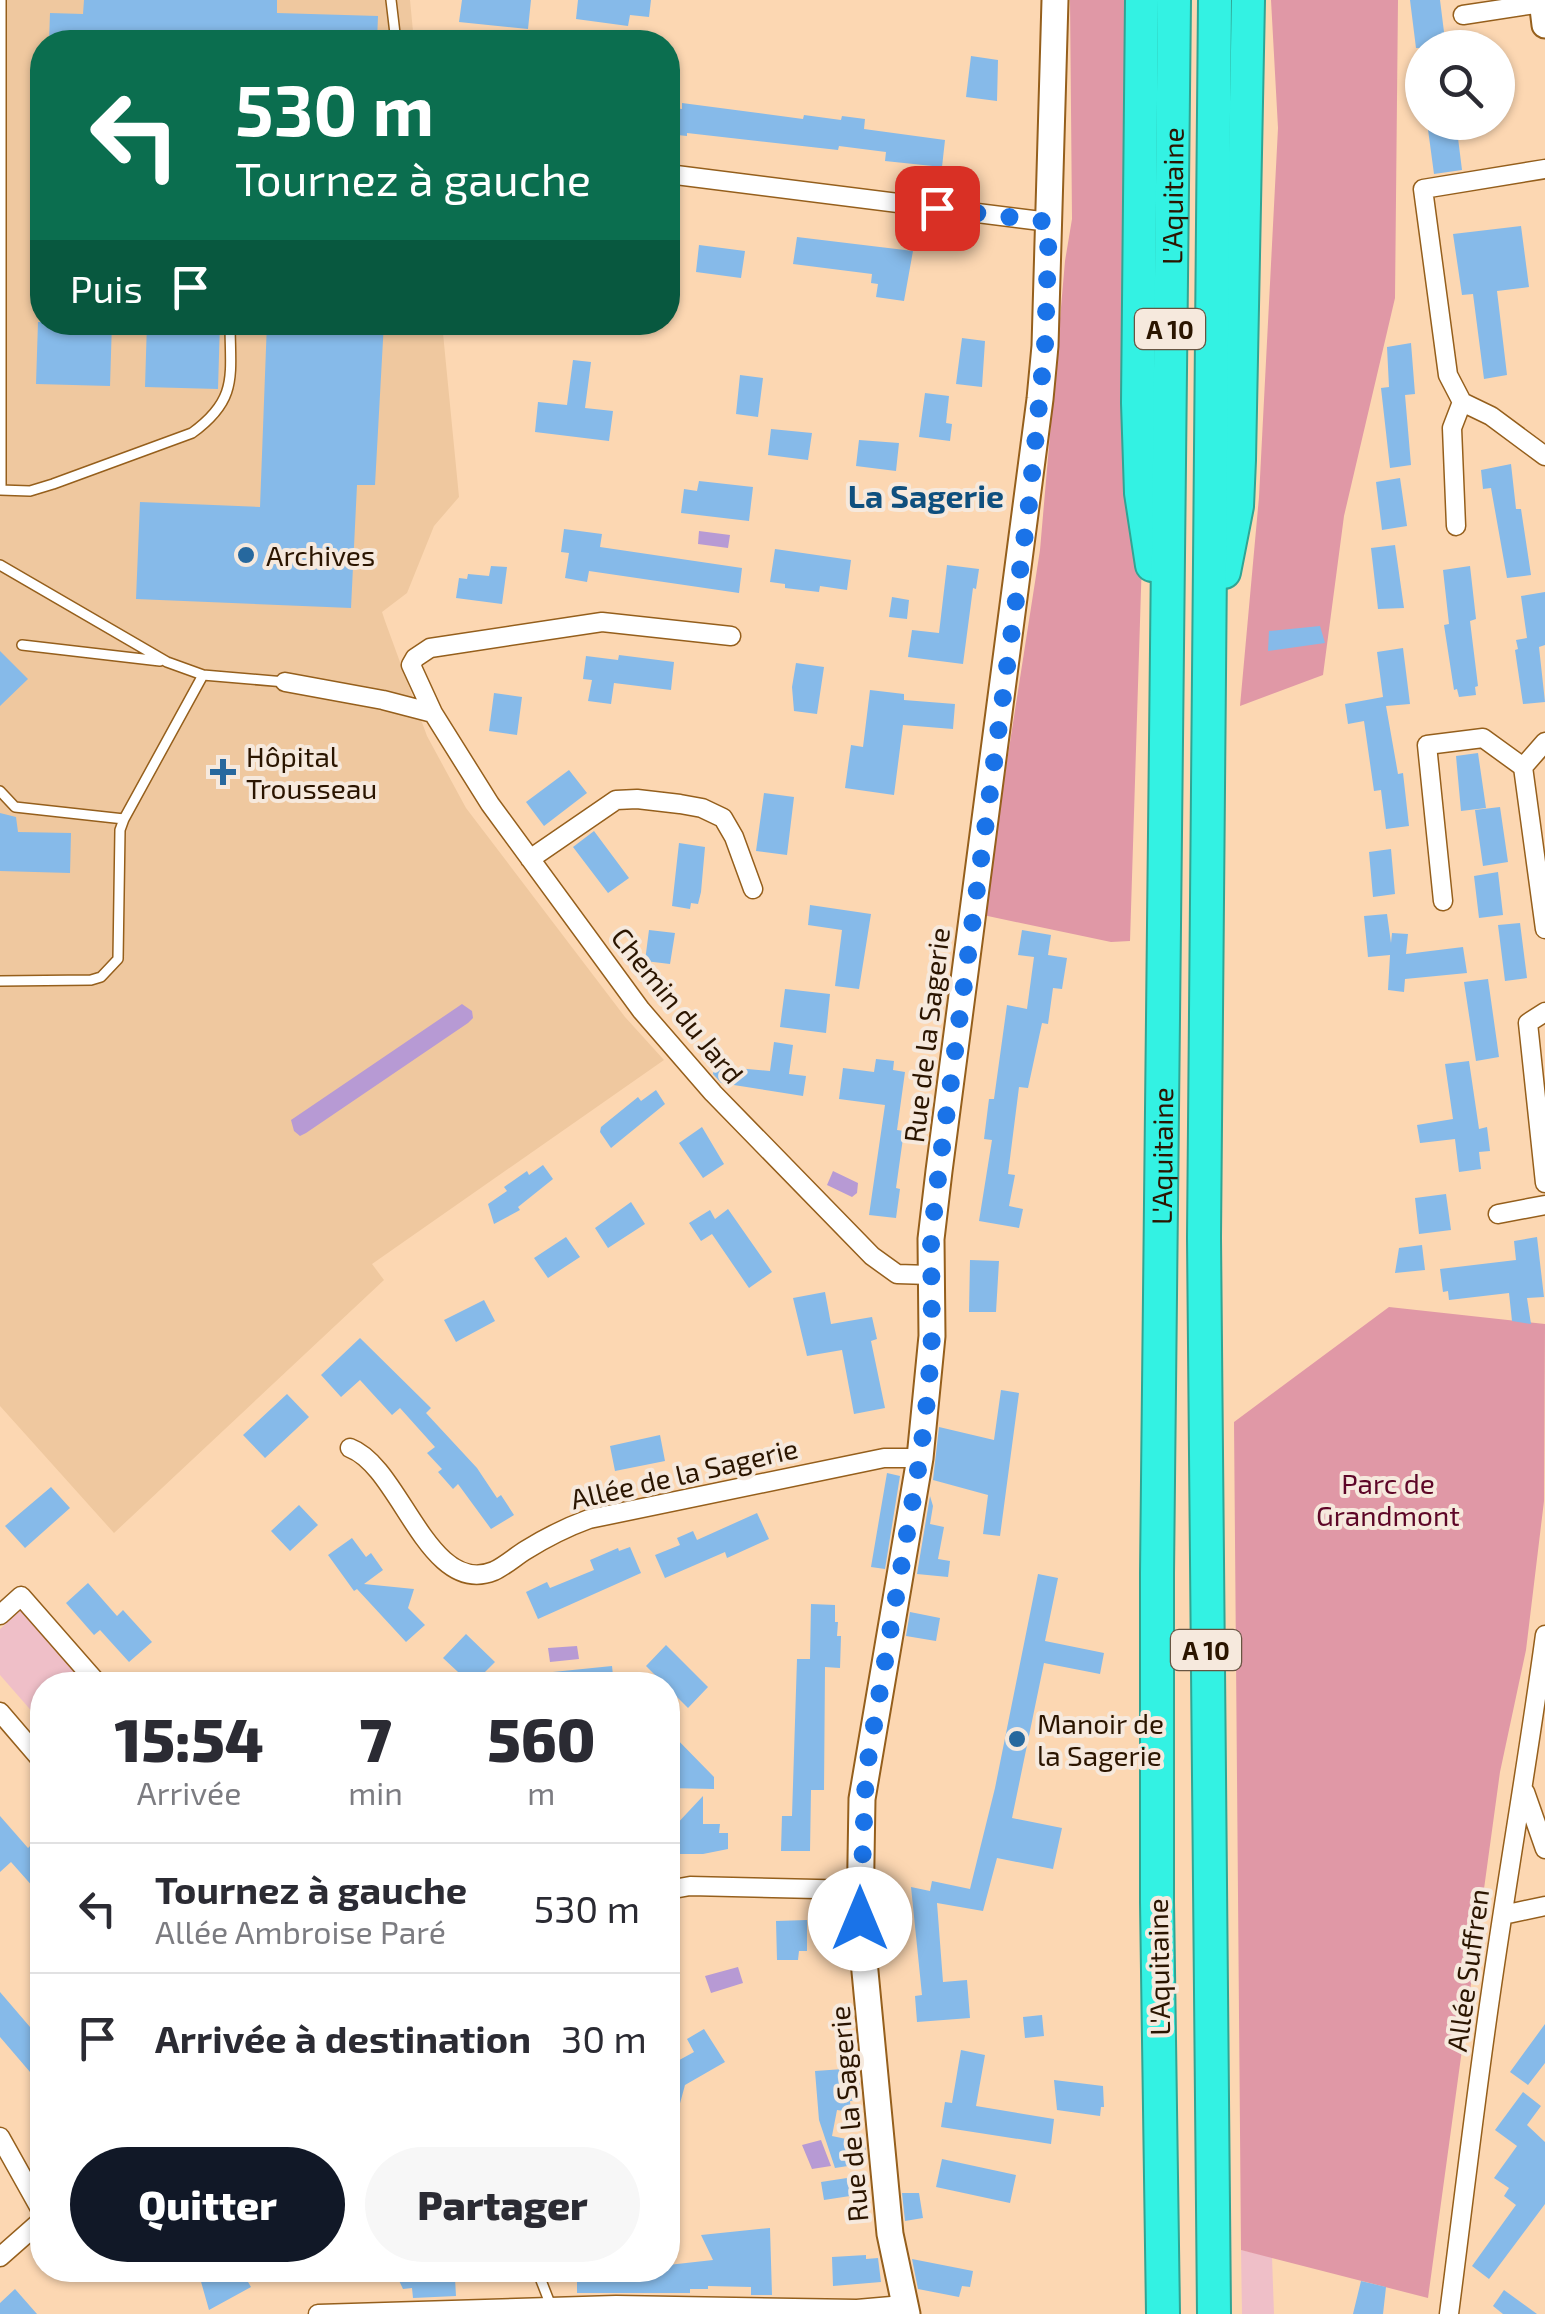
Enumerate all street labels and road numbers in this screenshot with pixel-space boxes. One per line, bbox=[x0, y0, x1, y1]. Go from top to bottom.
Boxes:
street label: L'Aquitaine bbox=[1154, 127, 1190, 265]
road number: A 10 bbox=[1135, 309, 1205, 349]
street label: Chemin du Jard bbox=[605, 920, 751, 1090]
street label: Rue de la Sagerie bbox=[896, 925, 956, 1145]
street label: L'Aquitaine bbox=[1144, 1087, 1179, 1225]
street label: Allée de la Sagerie bbox=[567, 1430, 801, 1516]
road number: A 10 bbox=[1171, 1630, 1241, 1670]
street label: Allée Suffren bbox=[1439, 1886, 1495, 2054]
street label: L'Aquitaine bbox=[1140, 1898, 1176, 2036]
street label: Rue de la Sagerie bbox=[822, 2005, 874, 2223]

